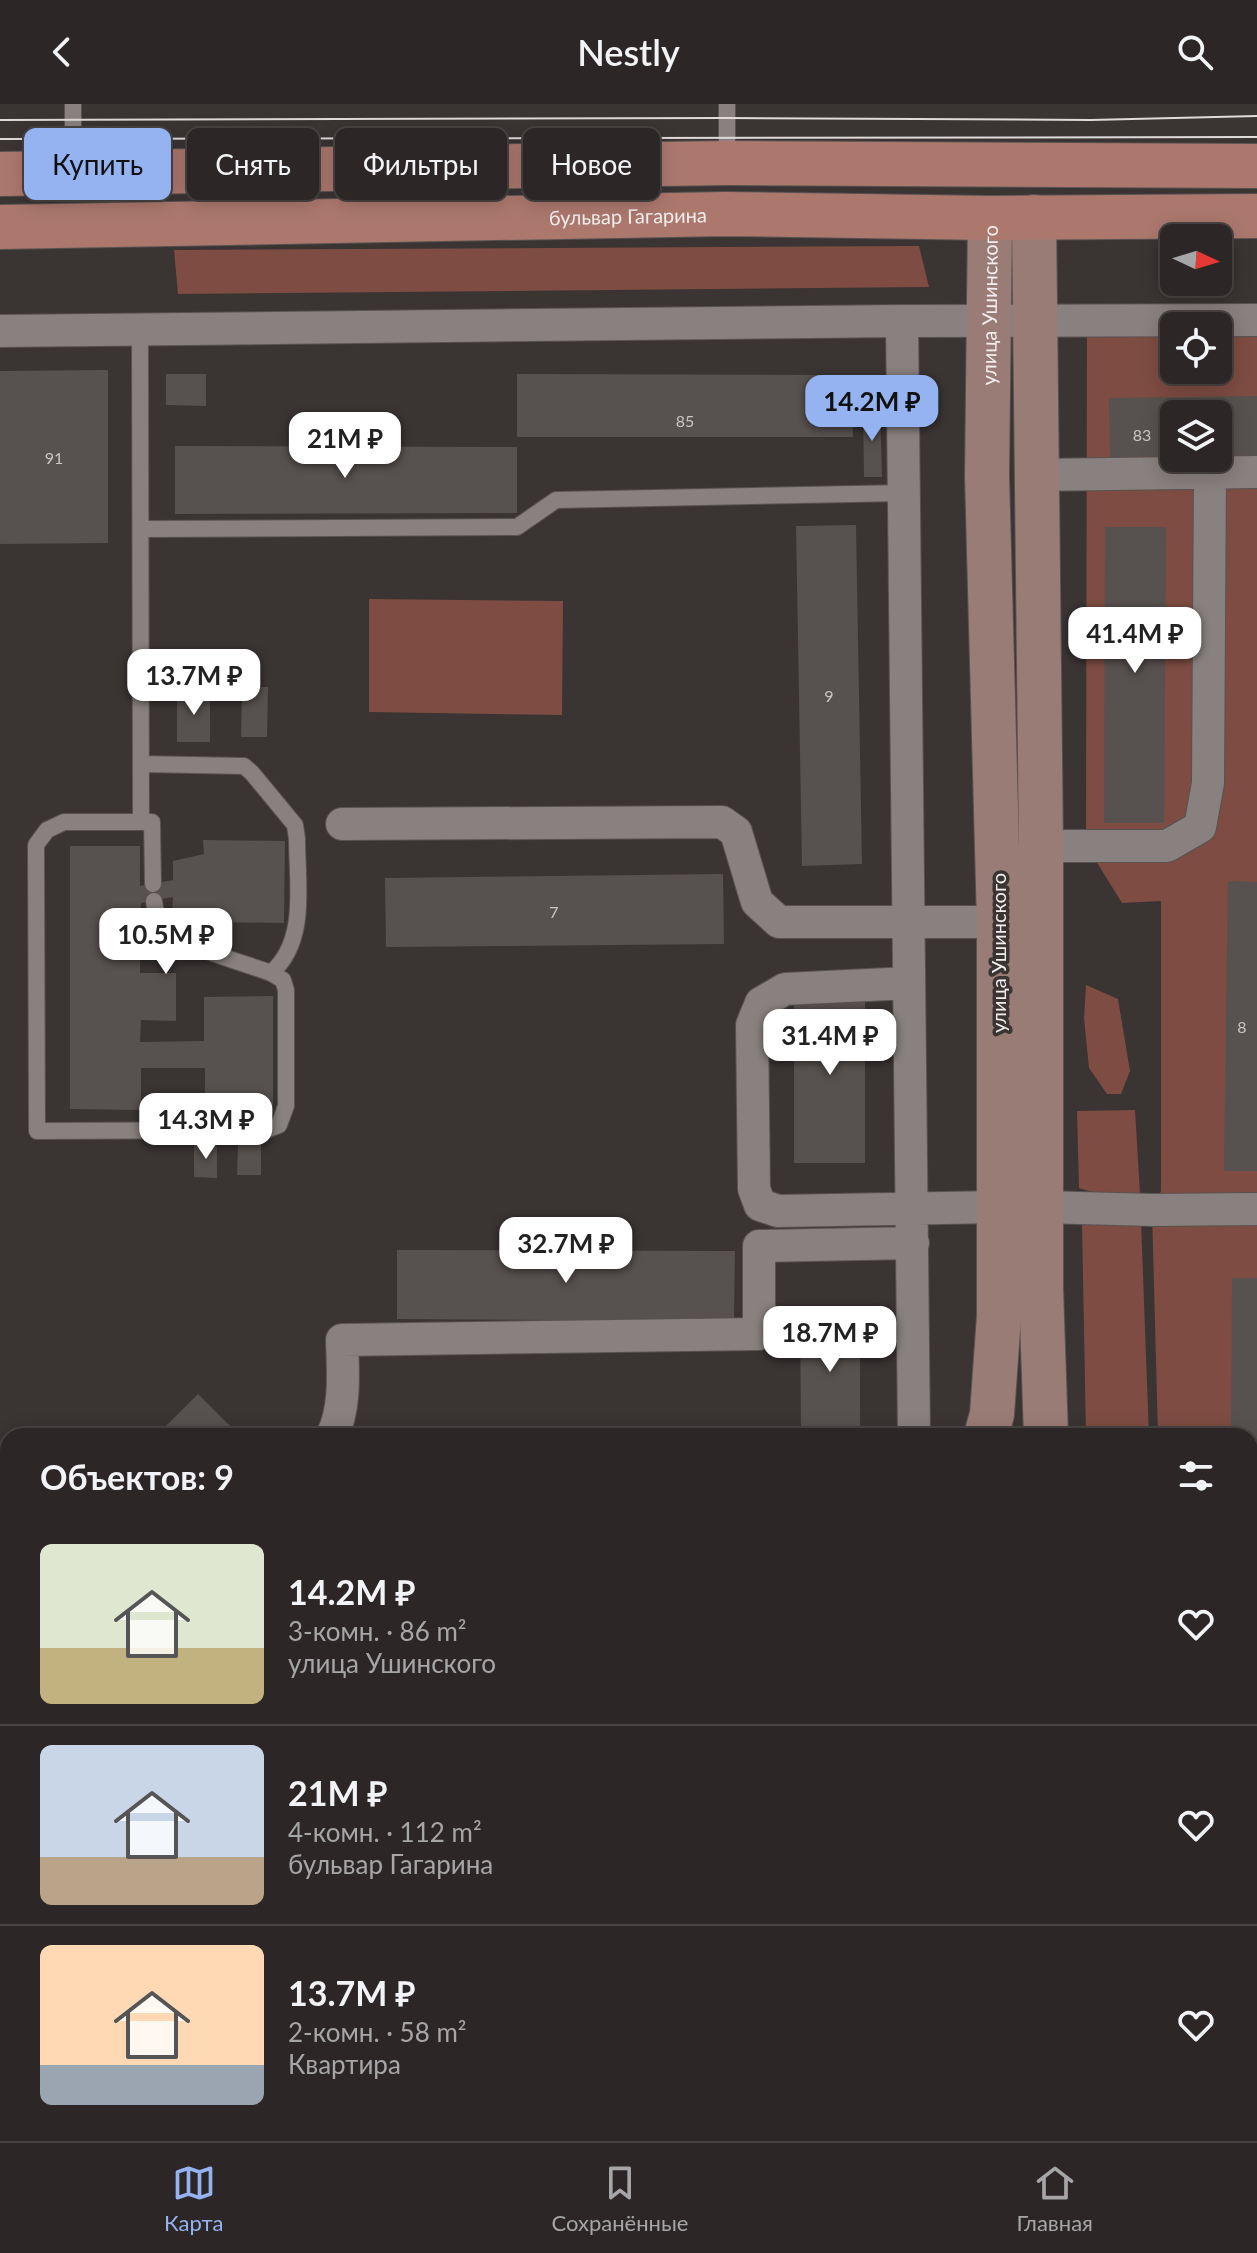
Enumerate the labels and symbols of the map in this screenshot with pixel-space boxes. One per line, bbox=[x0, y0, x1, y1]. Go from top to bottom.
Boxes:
street label: бульвар Гагарина bbox=[549, 202, 707, 229]
north arrow bbox=[1160, 224, 1232, 296]
street label: улица Ушинского bbox=[976, 225, 1002, 385]
pin: 14.2M ₽ bbox=[798, 375, 946, 443]
house number: 85 bbox=[676, 411, 694, 430]
pin: 21M ₽ bbox=[289, 412, 401, 480]
house number: 83 bbox=[1133, 425, 1151, 444]
house number: 91 bbox=[45, 448, 63, 467]
pin: 41.4M ₽ bbox=[1061, 607, 1209, 675]
pin: 13.7M ₽ bbox=[120, 649, 268, 717]
house number: 9 bbox=[824, 686, 834, 705]
street label: улица Ушинского bbox=[986, 873, 1010, 1033]
house number: 7 bbox=[549, 902, 559, 921]
pin: 10.5M ₽ bbox=[92, 908, 240, 976]
pin: 31.4M ₽ bbox=[756, 1009, 904, 1077]
house number: 8 bbox=[1237, 1017, 1247, 1036]
pin: 14.3M ₽ bbox=[132, 1093, 280, 1161]
pin: 32.7M ₽ bbox=[492, 1217, 640, 1285]
pin: 18.7M ₽ bbox=[756, 1306, 904, 1374]

